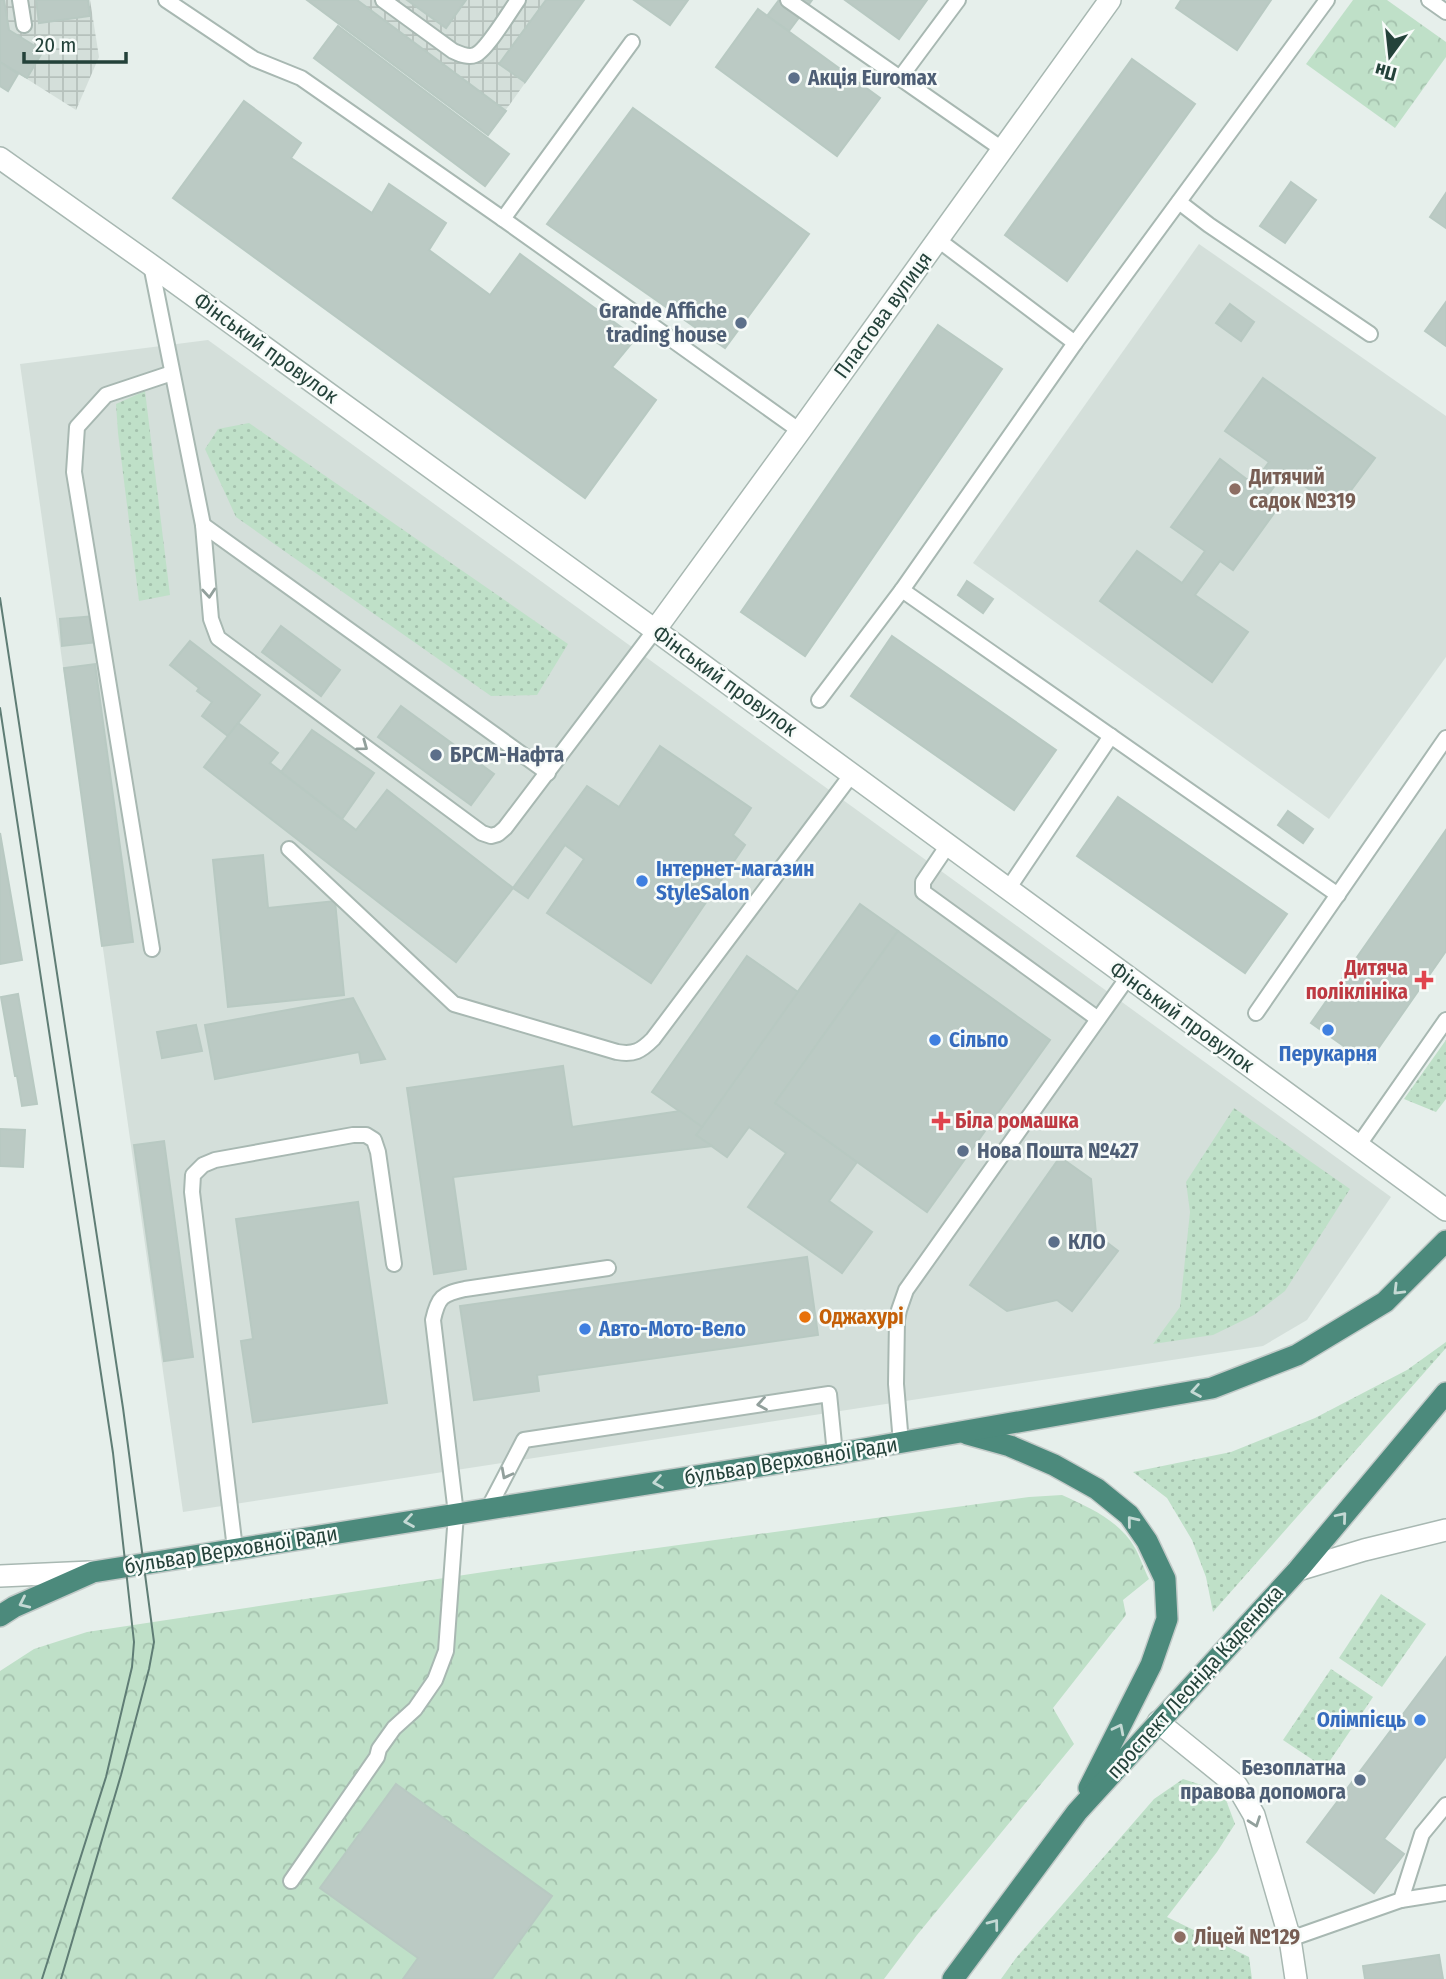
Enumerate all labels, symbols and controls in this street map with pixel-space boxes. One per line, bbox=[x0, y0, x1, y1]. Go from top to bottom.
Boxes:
scale bar bbox=[24, 21, 126, 65]
north arrow bbox=[1355, 21, 1425, 91]
text: 20 m bbox=[35, 32, 76, 58]
text: Пн bbox=[1372, 58, 1399, 86]
place label: Акція Euromax bbox=[807, 65, 938, 91]
marker: Акція Euromax bbox=[786, 70, 802, 86]
street label: Пластова вулиця bbox=[828, 247, 938, 383]
street label: Фінський провулок bbox=[189, 287, 344, 409]
place label: Grande Affiche trading house bbox=[599, 298, 727, 348]
marker: Grande Affiche trading house bbox=[733, 315, 749, 331]
place label: Дитячий садок №319 bbox=[1248, 464, 1356, 514]
marker: Дитячий садок №319 bbox=[1227, 481, 1243, 497]
one-way arrow bbox=[201, 587, 216, 598]
street label: Фінський провулок bbox=[648, 620, 803, 742]
one-way arrow bbox=[355, 737, 368, 750]
place label: БРСМ-Нафта bbox=[450, 742, 564, 768]
marker: БРСМ-Нафта bbox=[428, 747, 444, 763]
place label: Інтернет-магазин StyleSalon bbox=[656, 856, 814, 906]
marker: Інтернет-магазин StyleSalon bbox=[634, 873, 650, 889]
place label: Дитяча поліклініка bbox=[1306, 955, 1408, 1005]
street label: Фінський провулок bbox=[1105, 956, 1260, 1078]
marker: Дитяча поліклініка bbox=[1414, 970, 1434, 990]
marker: Перукарня bbox=[1320, 1022, 1336, 1038]
place label: Сільпо bbox=[949, 1027, 1009, 1053]
marker: Сільпо bbox=[927, 1032, 943, 1048]
place label: Перукарня bbox=[1279, 1041, 1377, 1067]
place label: Біла ромашка bbox=[955, 1108, 1079, 1134]
marker: Біла ромашка bbox=[933, 1113, 949, 1129]
place label: Нова Пошта №427 bbox=[977, 1138, 1139, 1164]
marker: Нова Пошта №427 bbox=[955, 1143, 971, 1159]
place label: КЛО bbox=[1068, 1229, 1106, 1255]
marker: КЛО bbox=[1046, 1234, 1062, 1250]
one-way arrow bbox=[1393, 1281, 1406, 1294]
place label: Оджахурі bbox=[819, 1304, 904, 1330]
marker: Оджахурі bbox=[797, 1309, 813, 1325]
place label: Авто-Мото-Вело bbox=[598, 1316, 746, 1342]
marker: Авто-Мото-Вело bbox=[577, 1321, 593, 1337]
one-way arrow bbox=[1190, 1382, 1202, 1397]
one-way arrow bbox=[756, 1396, 768, 1411]
street label: бульвар Верховної Ради bbox=[683, 1431, 899, 1491]
one-way arrow bbox=[501, 1467, 514, 1480]
one-way arrow bbox=[652, 1474, 664, 1489]
one-way arrow bbox=[403, 1513, 415, 1528]
one-way arrow bbox=[1334, 1513, 1346, 1526]
one-way arrow bbox=[1127, 1516, 1140, 1528]
street label: бульвар Верховної Ради bbox=[123, 1520, 339, 1580]
street label: проспект Леоніда Каденюка bbox=[1101, 1580, 1289, 1784]
one-way arrow bbox=[19, 1595, 31, 1609]
place label: Олімпієць bbox=[1317, 1707, 1406, 1733]
marker: Олімпієць bbox=[1412, 1712, 1428, 1728]
one-way arrow bbox=[1111, 1724, 1125, 1736]
place label: Безоплатна правова допомога bbox=[1180, 1755, 1346, 1805]
marker: Безоплатна правова допомога bbox=[1352, 1772, 1368, 1788]
one-way arrow bbox=[1247, 1815, 1261, 1827]
one-way arrow bbox=[985, 1919, 998, 1932]
place label: Ліцей №129 bbox=[1194, 1924, 1300, 1950]
marker: Ліцей №129 bbox=[1172, 1929, 1188, 1945]

